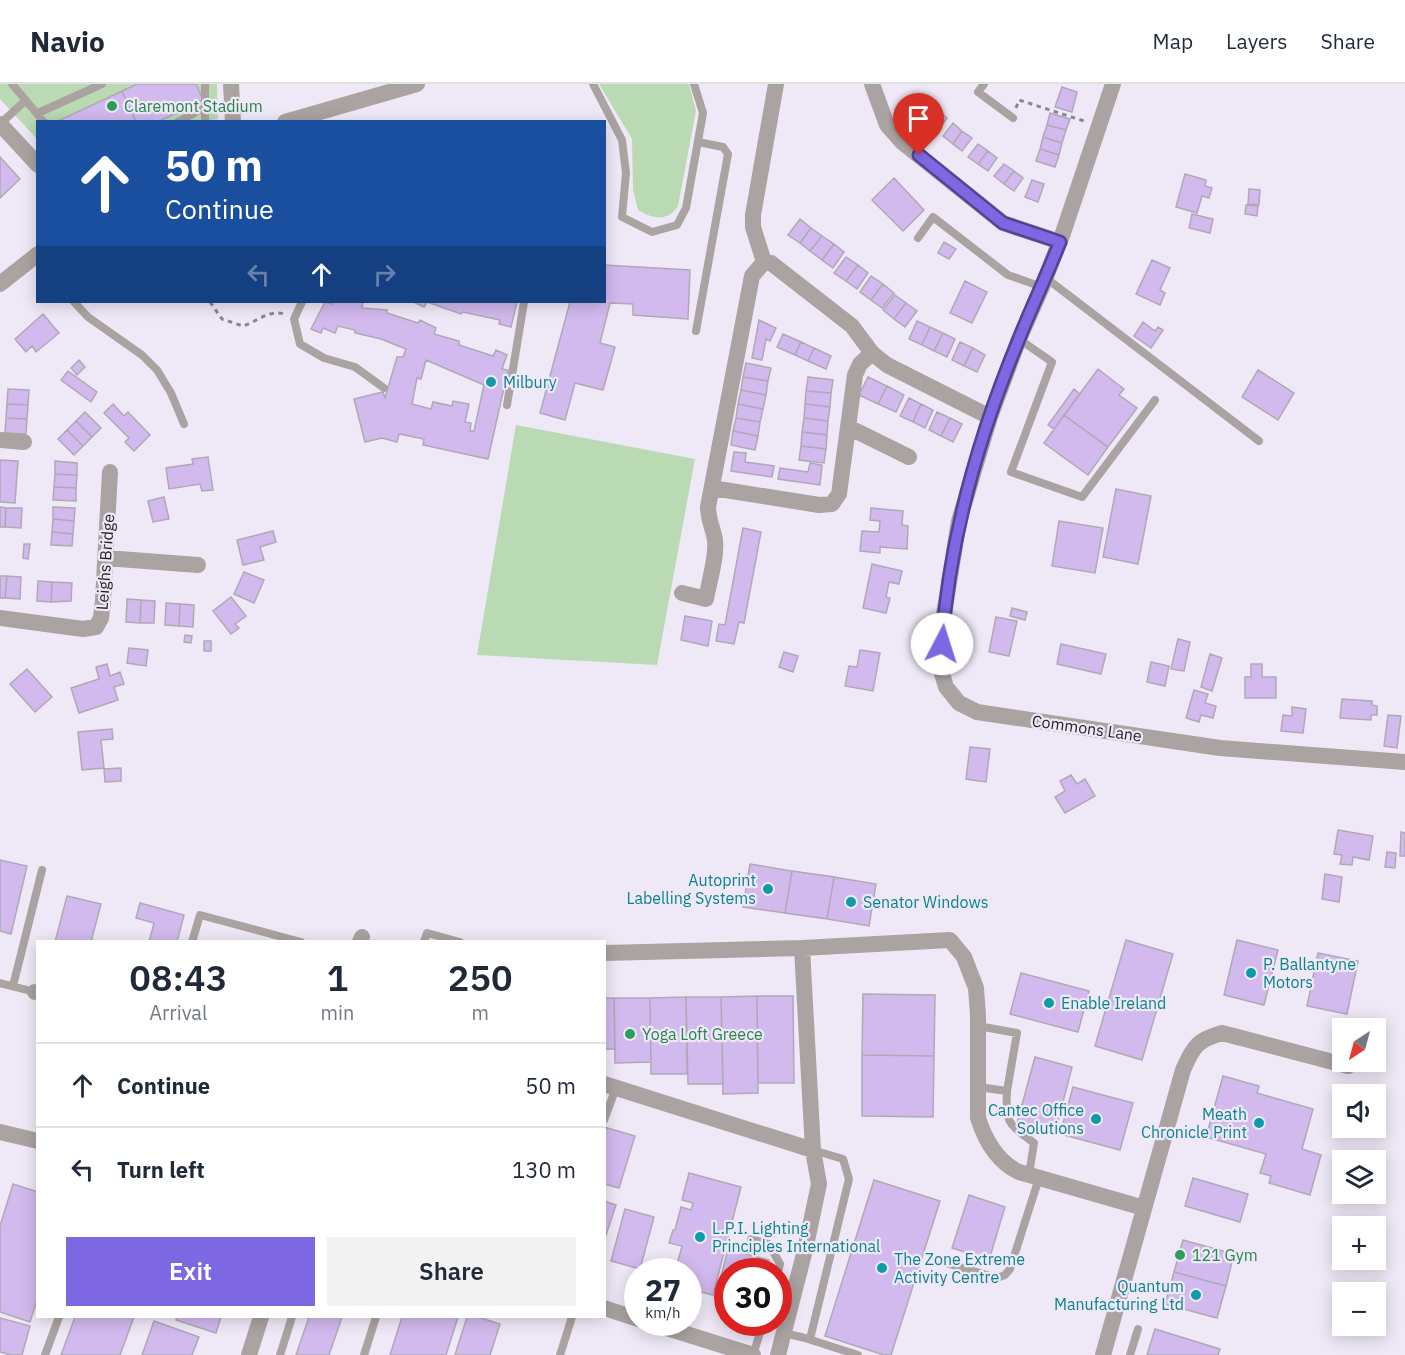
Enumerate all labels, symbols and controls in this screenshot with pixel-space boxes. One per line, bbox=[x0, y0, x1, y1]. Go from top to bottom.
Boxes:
text: Navio bbox=[30, 23, 105, 60]
text: Map bbox=[1153, 27, 1193, 55]
text: Layers bbox=[1226, 27, 1288, 55]
text: Share bbox=[1321, 27, 1375, 55]
pin bbox=[893, 93, 944, 155]
place label: Claremont Stadium bbox=[124, 96, 263, 116]
marker: Claremont Stadium bbox=[105, 99, 119, 113]
icon: arrive bbox=[902, 102, 935, 135]
text: 50 m bbox=[165, 138, 263, 193]
icon: ahead bbox=[66, 144, 144, 222]
text: Continue bbox=[165, 191, 274, 226]
icon: left bbox=[242, 258, 275, 291]
icon: ahead bbox=[305, 258, 338, 291]
icon: right bbox=[368, 258, 401, 291]
place label: Milbury bbox=[503, 372, 557, 392]
marker: Milbury bbox=[484, 375, 498, 389]
street label: Leighs Bridge bbox=[92, 513, 118, 611]
position arrow bbox=[910, 612, 974, 676]
street label: Commons Lane bbox=[1031, 710, 1143, 746]
place label: Autoprint Labelling Systems bbox=[626, 870, 756, 908]
marker: Autoprint Labelling Systems bbox=[761, 882, 775, 896]
place label: Senator Windows bbox=[863, 892, 988, 912]
marker: Senator Windows bbox=[844, 895, 858, 909]
text: 08:43 bbox=[129, 954, 227, 1001]
text: 1 bbox=[327, 954, 348, 1001]
text: 250 bbox=[448, 954, 513, 1001]
place label: P. Ballantyne Motors bbox=[1263, 954, 1356, 992]
marker: P. Ballantyne Motors bbox=[1244, 966, 1258, 980]
place label: Enable Ireland bbox=[1061, 993, 1166, 1013]
marker: Enable Ireland bbox=[1042, 996, 1056, 1010]
text: Arrival bbox=[149, 999, 207, 1026]
text: min bbox=[321, 999, 354, 1026]
text: m bbox=[471, 999, 489, 1026]
north arrow bbox=[1332, 1018, 1386, 1072]
map controls bbox=[1332, 1018, 1386, 1336]
place label: Yoga Loft Greece bbox=[642, 1024, 763, 1044]
marker: Yoga Loft Greece bbox=[623, 1027, 637, 1041]
icon: ahead bbox=[66, 1069, 99, 1102]
text: Continue bbox=[117, 1071, 210, 1100]
text: 50 m bbox=[525, 1071, 576, 1100]
button: sound bbox=[1332, 1084, 1386, 1138]
place label: Cantec Office Solutions bbox=[988, 1100, 1084, 1138]
place label: Meath Chronicle Print bbox=[1141, 1104, 1247, 1142]
marker: Cantec Office Solutions bbox=[1089, 1112, 1103, 1126]
marker: Meath Chronicle Print bbox=[1252, 1116, 1266, 1130]
button: layers bbox=[1332, 1150, 1386, 1204]
icon: left bbox=[66, 1153, 99, 1186]
text: Turn left bbox=[117, 1155, 205, 1184]
text: 130 m bbox=[512, 1155, 576, 1184]
button: + bbox=[1332, 1216, 1386, 1270]
place label: L.P.I. Lighting Principles International bbox=[712, 1218, 880, 1256]
marker: L.P.I. Lighting Principles International bbox=[693, 1230, 707, 1244]
button: Exit bbox=[66, 1237, 315, 1306]
button: Share bbox=[327, 1237, 576, 1306]
place label: 121 Gym bbox=[1192, 1245, 1258, 1265]
marker: 121 Gym bbox=[1173, 1248, 1187, 1262]
place label: The Zone Extreme Activity Centre bbox=[894, 1249, 1025, 1287]
speed limit sign: 30 bbox=[714, 1258, 792, 1336]
marker: The Zone Extreme Activity Centre bbox=[875, 1261, 889, 1275]
text: 27 bbox=[645, 1270, 681, 1309]
place label: Quantum Manufacturing Ltd bbox=[1054, 1276, 1184, 1314]
button: − bbox=[1332, 1282, 1386, 1336]
marker: Quantum Manufacturing Ltd bbox=[1189, 1288, 1203, 1302]
text: km/h bbox=[645, 1303, 681, 1322]

